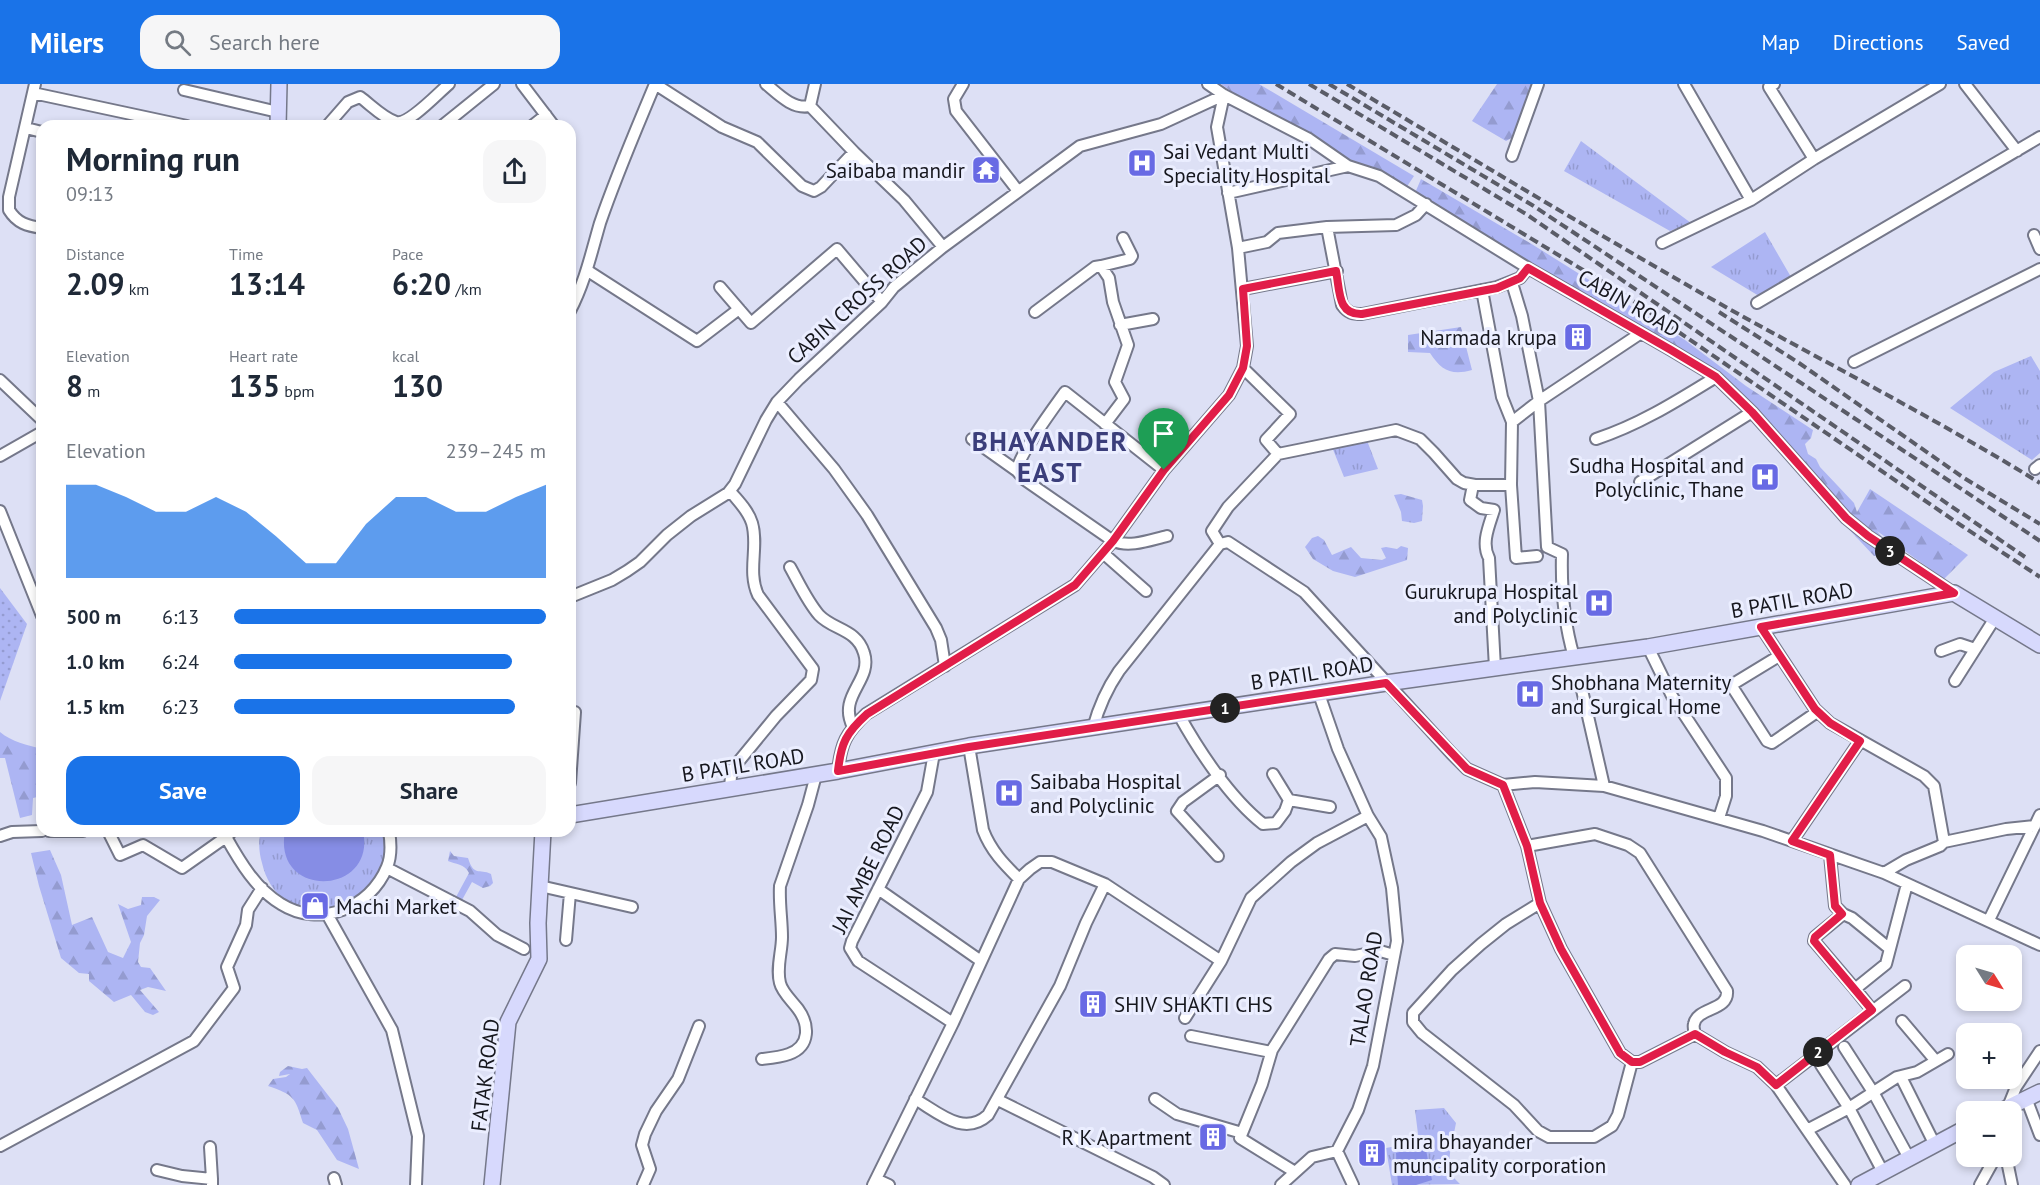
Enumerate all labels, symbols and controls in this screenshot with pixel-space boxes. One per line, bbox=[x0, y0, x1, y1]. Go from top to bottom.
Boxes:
search box bbox=[140, 15, 560, 69]
text: Milers bbox=[30, 24, 104, 61]
icon: search bbox=[161, 26, 194, 59]
text: Search here bbox=[209, 28, 320, 56]
text: Map bbox=[1761, 29, 1800, 56]
text: Directions bbox=[1833, 29, 1924, 56]
text: Saved bbox=[1957, 29, 2010, 56]
text: Morning run bbox=[66, 137, 240, 180]
place label: Sai Vedant Multi Speciality Hospital bbox=[1163, 138, 1330, 189]
button: share bbox=[483, 140, 546, 203]
hospital icon: Sai Vedant Multi Speciality Hospital bbox=[1126, 147, 1158, 179]
temple icon: Saibaba mandir bbox=[970, 154, 1002, 186]
place label: Saibaba mandir bbox=[826, 157, 965, 184]
text: 09:13 bbox=[66, 181, 114, 207]
street label: CABIN CROSS ROAD bbox=[781, 230, 933, 370]
text: Distance bbox=[66, 244, 125, 264]
text: Time bbox=[229, 244, 263, 264]
text: Pace bbox=[392, 244, 423, 264]
street label: CABIN ROAD bbox=[1573, 263, 1685, 343]
text: 2.09 bbox=[66, 264, 124, 303]
text: 13:14 bbox=[229, 264, 305, 303]
text: 6:20 bbox=[392, 264, 451, 303]
text: km bbox=[124, 279, 149, 299]
text: /km bbox=[451, 279, 482, 299]
building icon: Narmada krupa bbox=[1562, 321, 1594, 353]
place label: Narmada krupa bbox=[1420, 324, 1557, 351]
text: Elevation bbox=[66, 346, 130, 366]
text: Heart rate bbox=[229, 346, 298, 366]
text: kcal bbox=[392, 346, 419, 366]
text: 8 bbox=[66, 366, 83, 405]
text: 135 bbox=[229, 366, 280, 405]
text: 130 bbox=[392, 366, 443, 405]
text: m bbox=[83, 381, 100, 401]
text: bpm bbox=[280, 381, 315, 401]
pin bbox=[1138, 408, 1189, 470]
icon: arrive bbox=[1147, 417, 1180, 450]
district label: BHAYANDER EAST bbox=[972, 424, 1128, 489]
text: Elevation bbox=[66, 438, 146, 464]
text: 239–245 m bbox=[446, 438, 546, 464]
place label: Sudha Hospital and Polyclinic, Thane bbox=[1569, 452, 1744, 503]
hospital icon: Sudha Hospital and Polyclinic, Thane bbox=[1749, 461, 1781, 493]
pin: 3 bbox=[1875, 536, 1905, 566]
text: 3 bbox=[1885, 541, 1895, 561]
street label: B PATIL ROAD bbox=[1729, 576, 1855, 624]
place label: Gurukrupa Hospital and Polyclinic bbox=[1405, 578, 1578, 629]
hospital icon: Gurukrupa Hospital and Polyclinic bbox=[1583, 587, 1615, 619]
text: 500 m bbox=[66, 604, 121, 630]
text: 6:13 bbox=[162, 604, 199, 630]
text: 1.0 km bbox=[66, 649, 125, 675]
text: 6:24 bbox=[162, 649, 199, 675]
street label: B PATIL ROAD bbox=[1249, 650, 1375, 696]
place label: Shobhana Maternity and Surgical Home bbox=[1551, 669, 1732, 720]
hospital icon: Shobhana Maternity and Surgical Home bbox=[1514, 678, 1546, 710]
pin: 1 bbox=[1210, 693, 1240, 723]
text: 1.5 km bbox=[66, 694, 125, 720]
text: 6:23 bbox=[162, 694, 199, 720]
text: 1 bbox=[1220, 698, 1230, 718]
street label: B PATIL ROAD bbox=[680, 742, 806, 788]
button: Save bbox=[66, 756, 300, 825]
button: Share bbox=[312, 756, 546, 825]
place label: Saibaba Hospital and Polyclinic bbox=[1030, 768, 1181, 819]
hospital icon: Saibaba Hospital and Polyclinic bbox=[993, 777, 1025, 809]
street label: JAI AMBE ROAD bbox=[825, 801, 911, 938]
shop icon: Machi Market bbox=[299, 890, 331, 922]
place label: Machi Market bbox=[336, 893, 457, 920]
street label: TALAO ROAD bbox=[1344, 929, 1388, 1049]
north arrow bbox=[1956, 945, 2022, 1011]
map controls bbox=[1956, 945, 2022, 1167]
building icon: SHIV SHAKTI CHS bbox=[1077, 988, 1109, 1020]
place label: SHIV SHAKTI CHS bbox=[1114, 991, 1273, 1018]
street label: FATAK ROAD bbox=[465, 1017, 505, 1133]
button: + bbox=[1956, 1023, 2022, 1089]
pin: 2 bbox=[1803, 1037, 1833, 1067]
text: 2 bbox=[1813, 1042, 1823, 1062]
button: − bbox=[1956, 1101, 2022, 1167]
building icon: R K Apartment bbox=[1197, 1121, 1229, 1153]
place label: R K Apartment bbox=[1062, 1124, 1192, 1151]
place label: mira bhayander muncipality corporation bbox=[1393, 1128, 1606, 1179]
building icon: mira bhayander muncipality corporation bbox=[1356, 1137, 1388, 1169]

